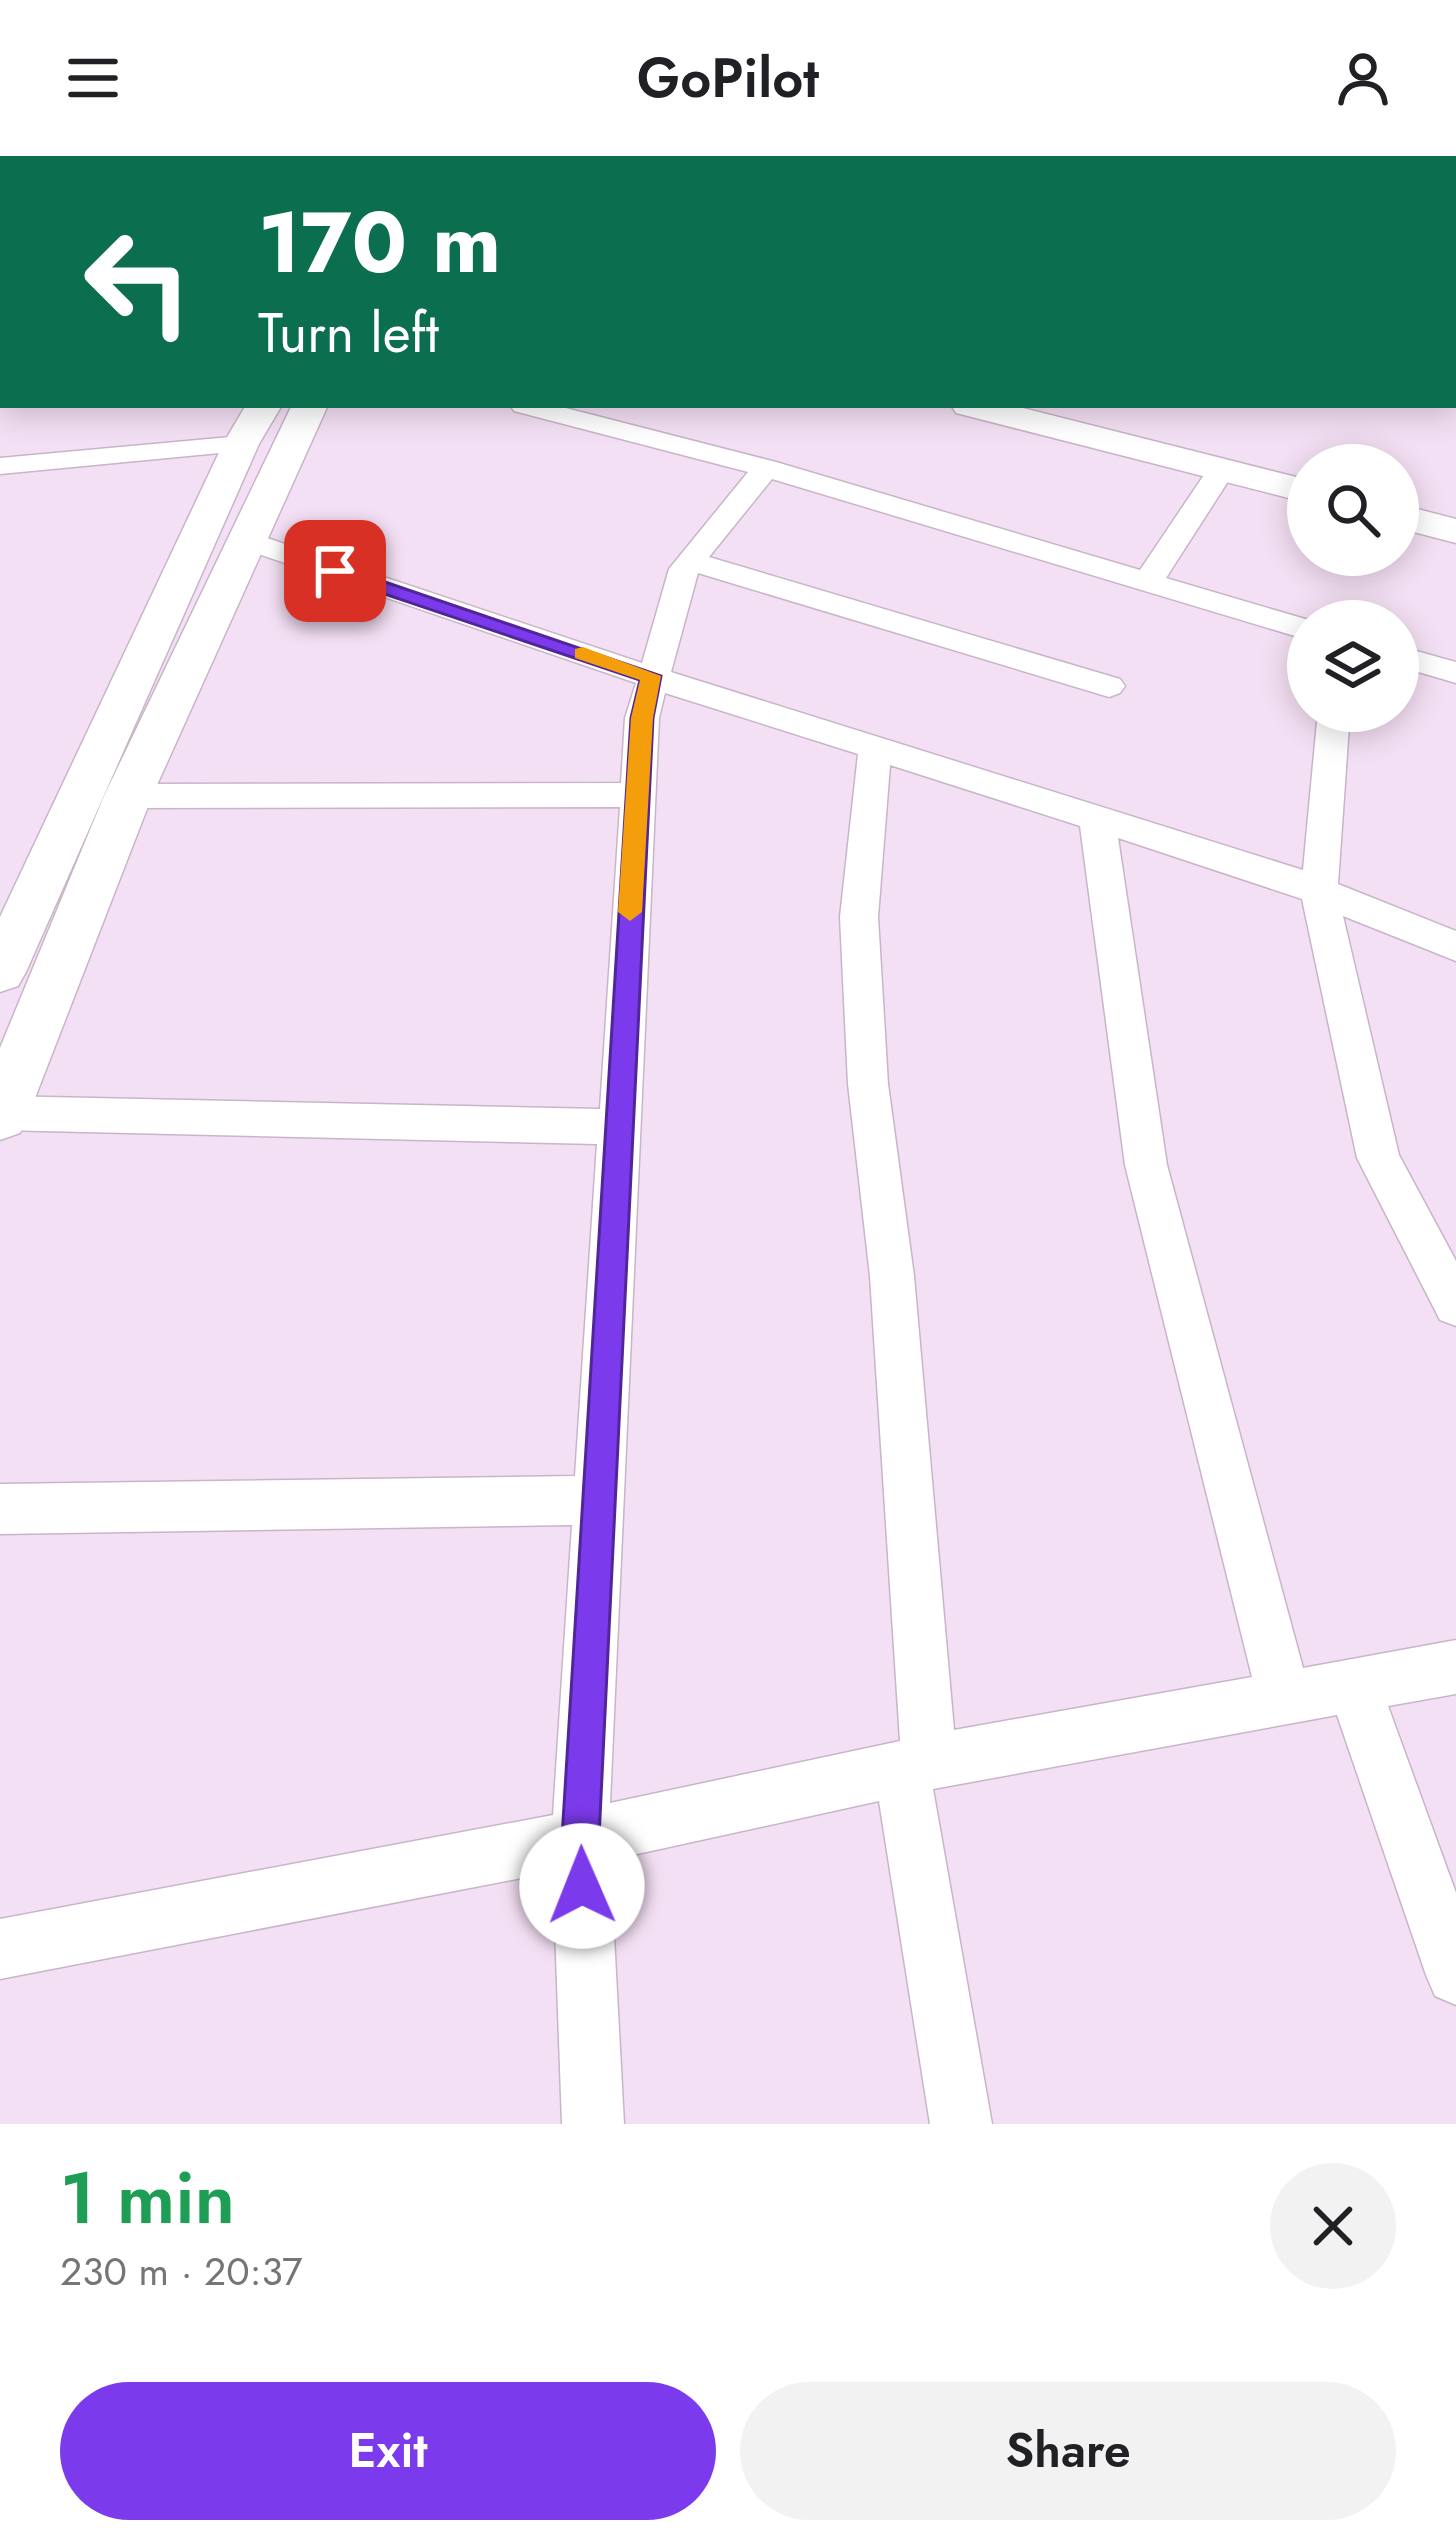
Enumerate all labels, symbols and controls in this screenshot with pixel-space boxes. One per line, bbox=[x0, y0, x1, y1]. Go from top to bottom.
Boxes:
text: GoPilot bbox=[637, 39, 819, 117]
icon: menu bbox=[60, 45, 126, 111]
icon: person bbox=[1330, 45, 1396, 111]
text: 170 m bbox=[258, 182, 501, 304]
icon: left bbox=[60, 204, 216, 360]
text: Turn left bbox=[258, 294, 439, 372]
map controls bbox=[1287, 444, 1419, 732]
button: search bbox=[1287, 444, 1419, 576]
pin bbox=[284, 520, 386, 622]
icon: arrive bbox=[302, 538, 368, 604]
button: layers bbox=[1287, 600, 1419, 732]
position arrow bbox=[519, 1823, 645, 1949]
text: 1 min bbox=[60, 2146, 235, 2250]
button: close bbox=[1270, 2163, 1396, 2289]
text: 230 m · 20:37 bbox=[60, 2243, 303, 2300]
button: Exit bbox=[60, 2382, 716, 2520]
button: Share bbox=[740, 2382, 1396, 2520]

